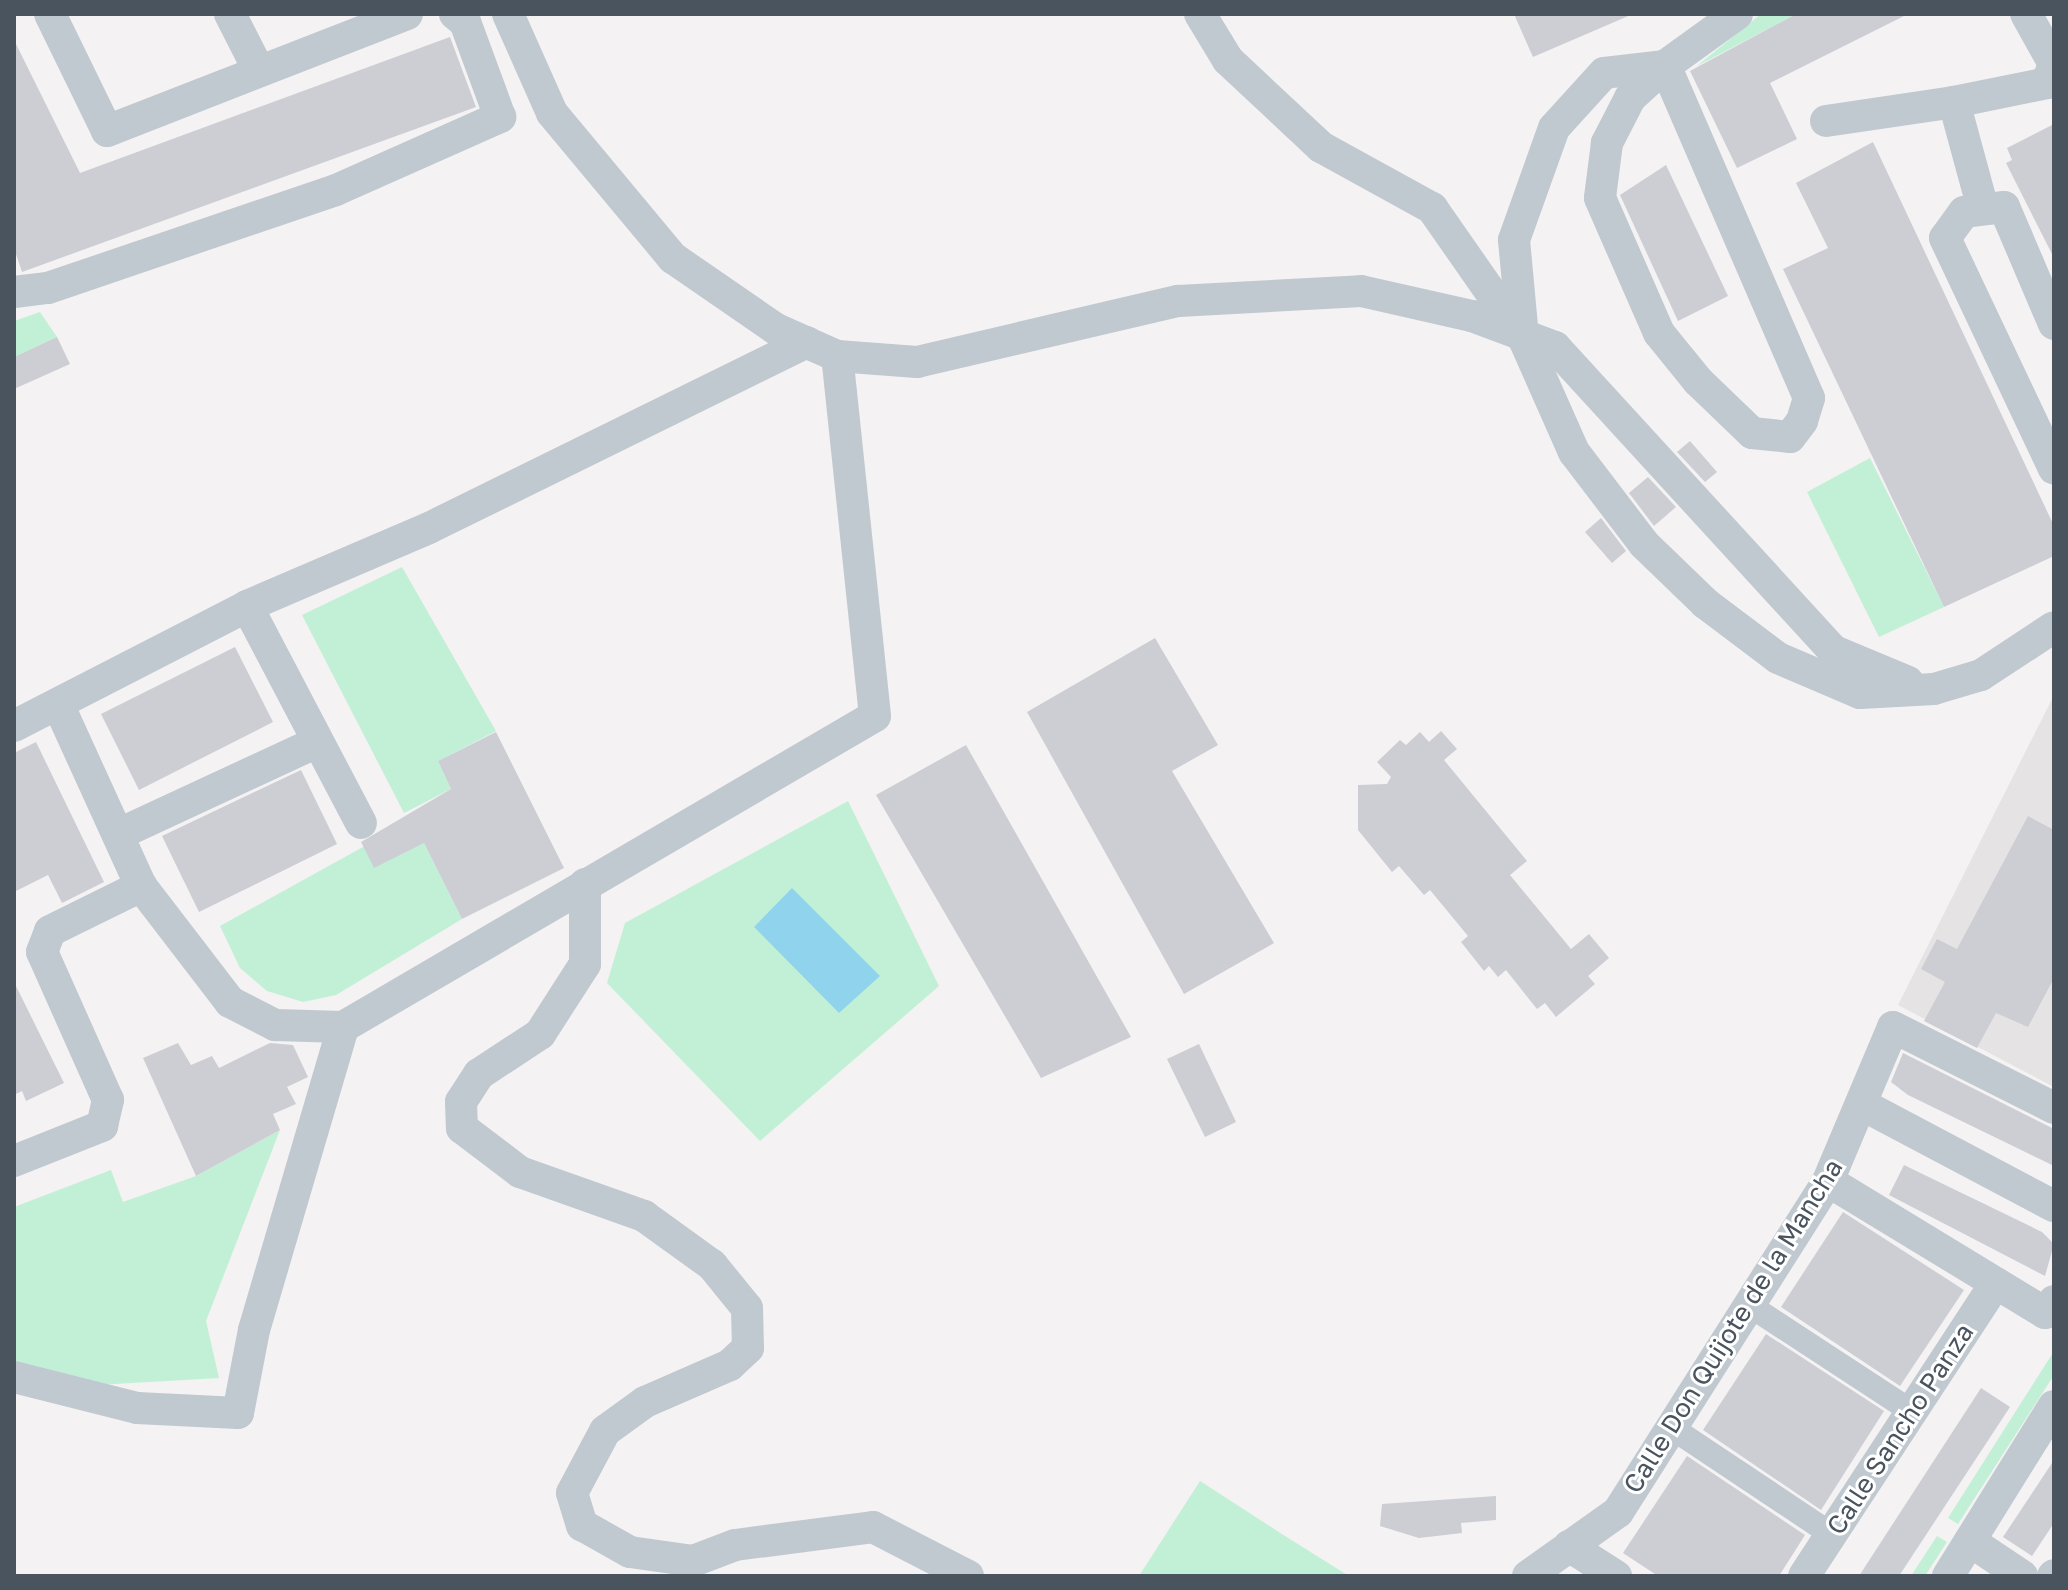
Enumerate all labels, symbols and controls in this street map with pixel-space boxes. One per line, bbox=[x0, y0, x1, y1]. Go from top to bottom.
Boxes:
street label: Calle Don Quijote de la Mancha bbox=[1617, 1153, 1849, 1499]
street label: Calle Sancho Panza bbox=[1820, 1318, 1980, 1540]

